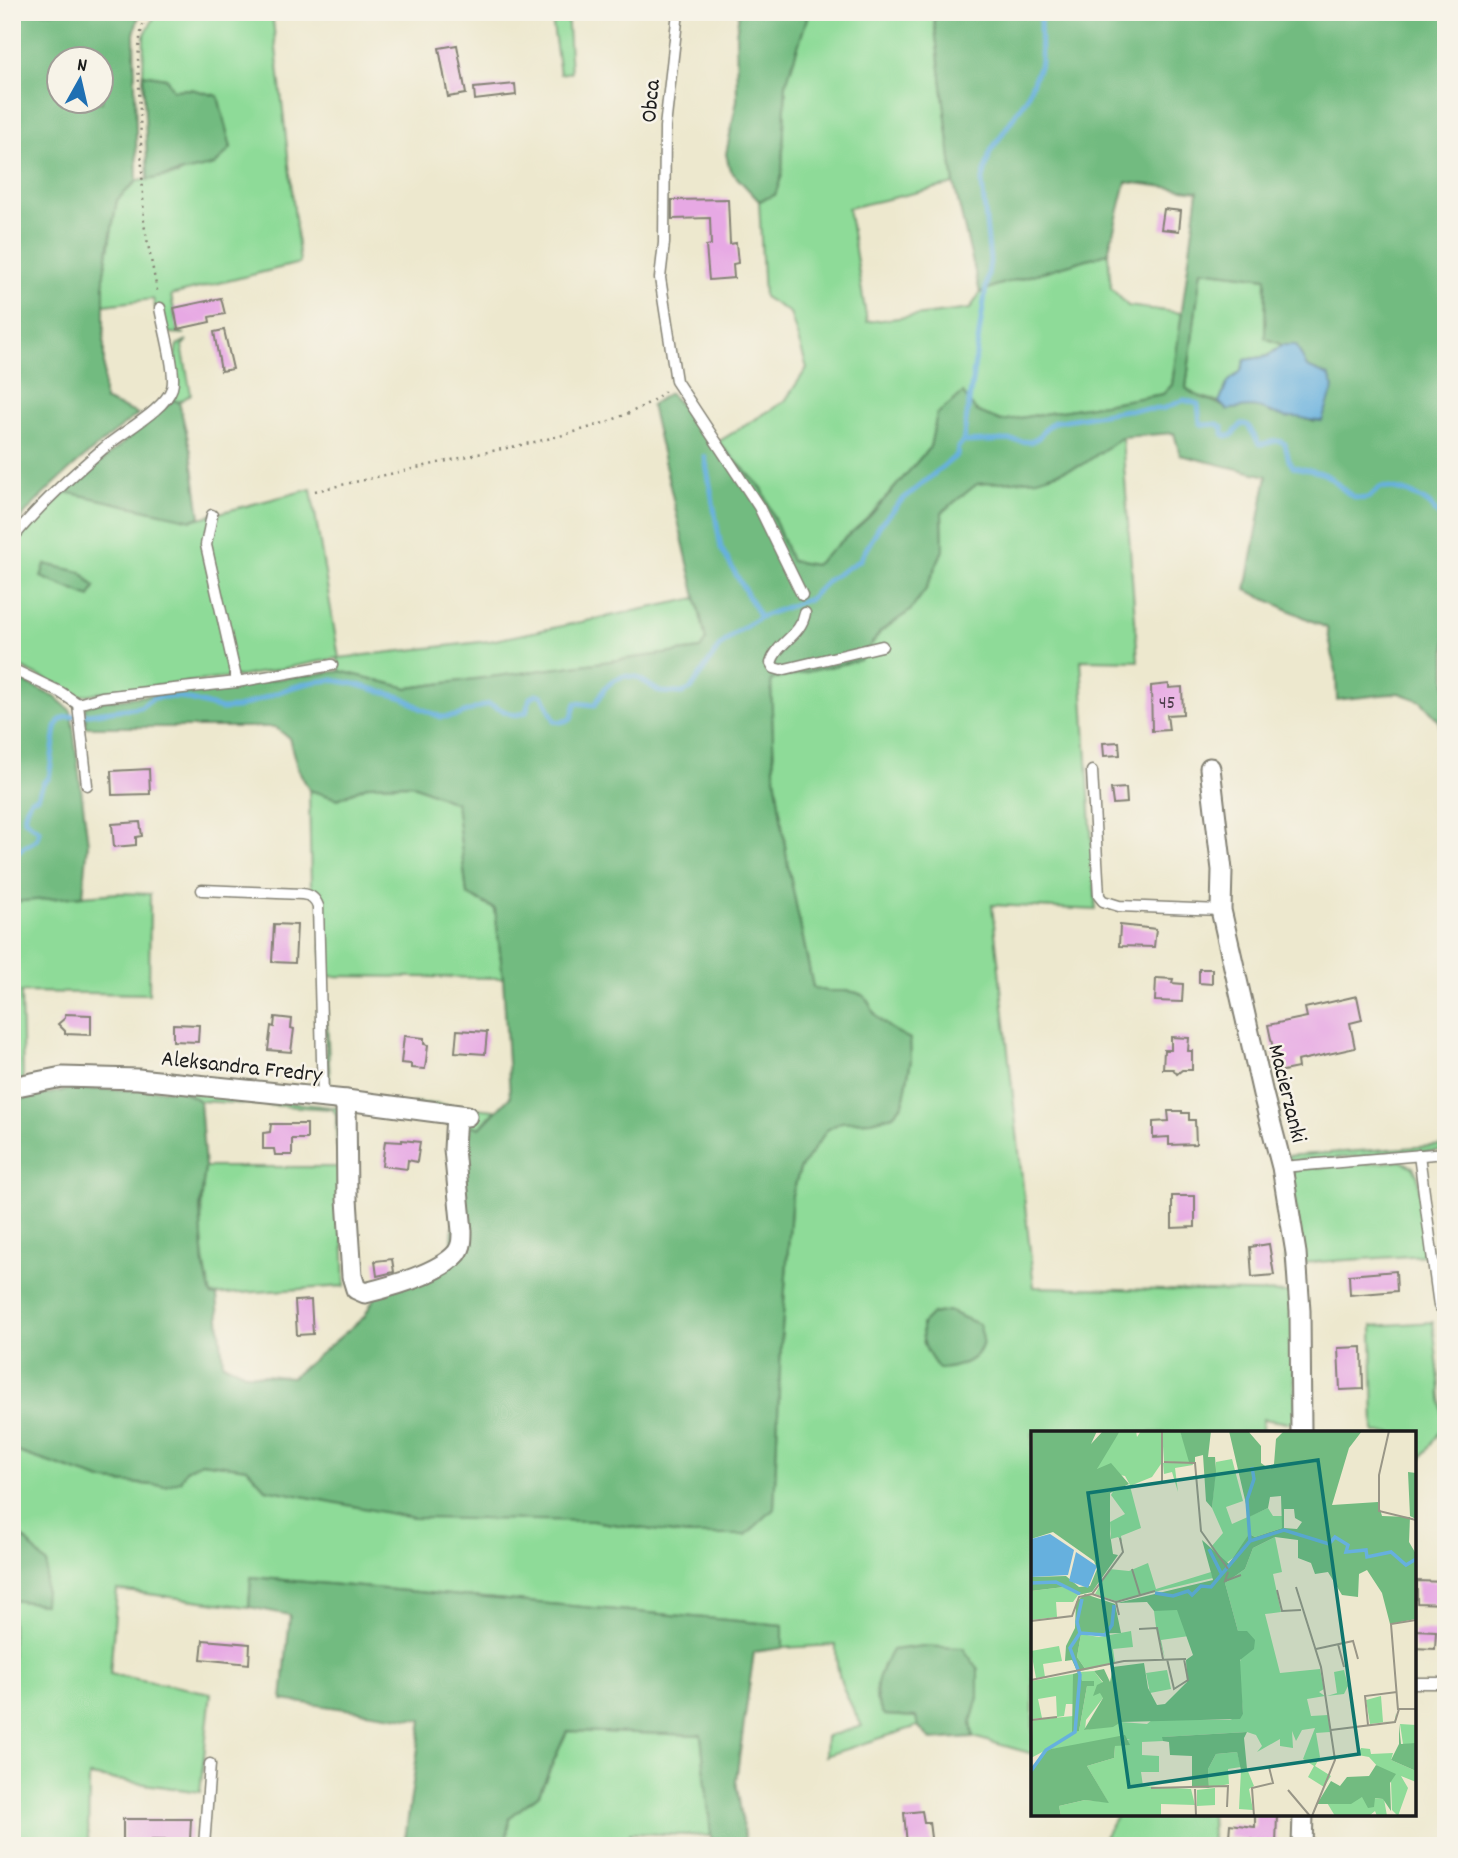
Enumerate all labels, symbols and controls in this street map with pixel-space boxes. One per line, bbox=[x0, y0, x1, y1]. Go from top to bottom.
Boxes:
north arrow bbox=[46, 46, 116, 116]
text: N bbox=[75, 53, 88, 81]
street label: Obca bbox=[634, 77, 671, 124]
house number: 45 bbox=[1159, 691, 1175, 718]
street label: Macierzanki bbox=[1257, 1041, 1314, 1146]
street label: Aleksandra Fredry bbox=[160, 1044, 324, 1093]
inset map bbox=[1031, 1431, 1416, 1816]

